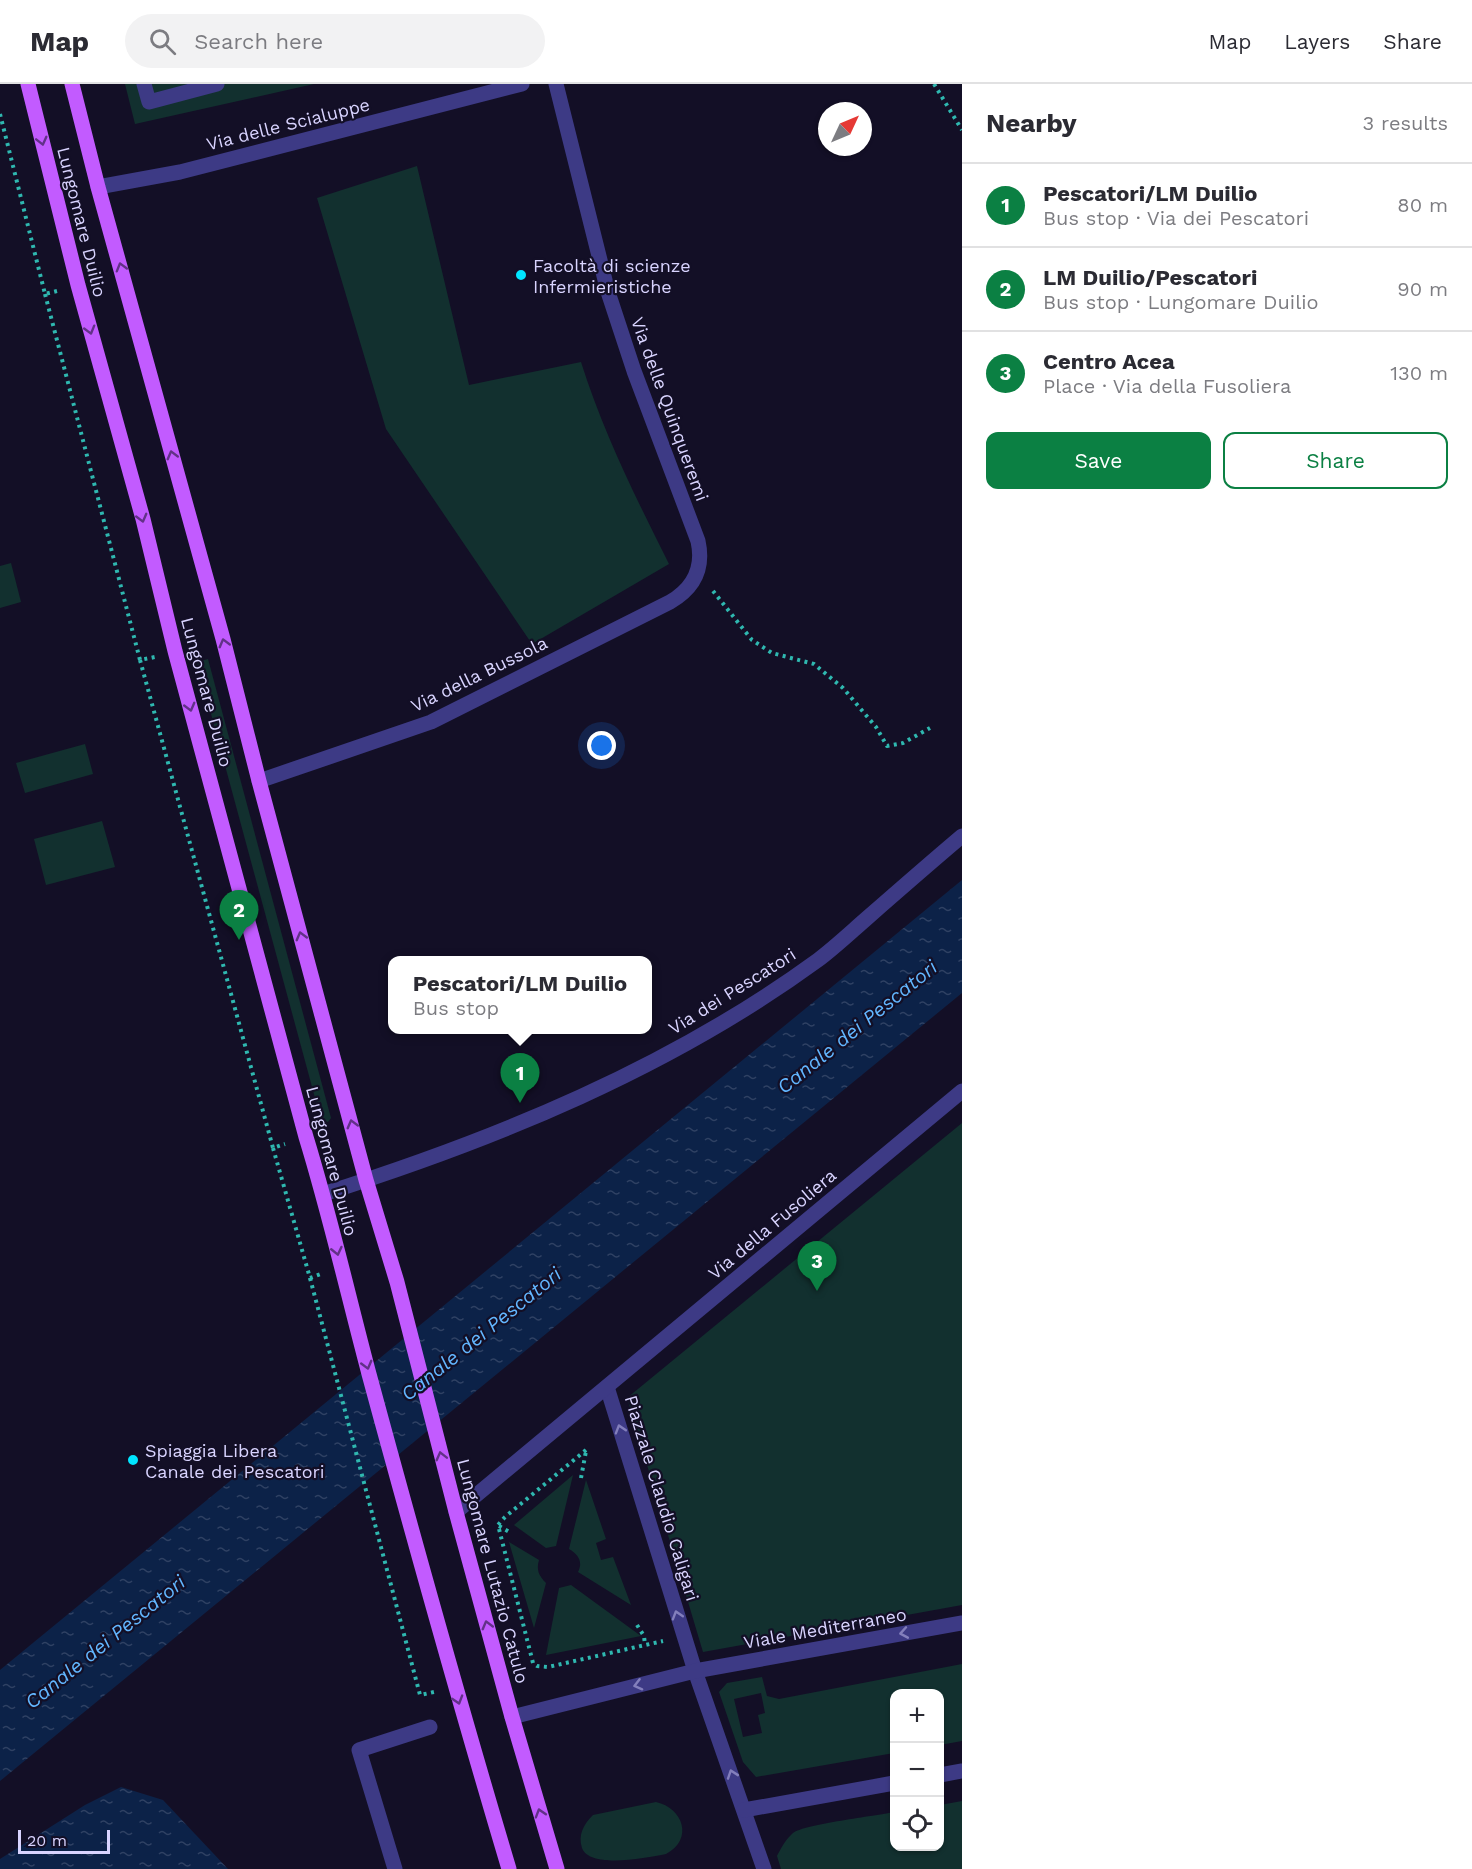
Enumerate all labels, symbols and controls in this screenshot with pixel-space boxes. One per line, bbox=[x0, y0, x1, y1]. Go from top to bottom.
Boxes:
search box bbox=[125, 14, 545, 68]
text: Map bbox=[30, 25, 89, 58]
icon: search bbox=[146, 25, 179, 58]
text: Search here bbox=[194, 29, 323, 54]
text: Map bbox=[1208, 29, 1251, 54]
text: Layers bbox=[1284, 29, 1350, 54]
text: Share bbox=[1383, 29, 1442, 54]
street label: Via delle Scialuppe bbox=[204, 94, 372, 154]
north arrow bbox=[818, 102, 872, 156]
text: Nearby bbox=[986, 108, 1077, 138]
text: 3 results bbox=[1363, 111, 1448, 135]
one-way arrow bbox=[34, 136, 47, 146]
street label: Lungomare Duilio bbox=[53, 145, 111, 299]
text: Pescatori/LM Duilio bbox=[1043, 181, 1258, 206]
text: 1 bbox=[1001, 193, 1010, 217]
text: 80 m bbox=[1397, 193, 1448, 217]
text: Bus stop · Via dei Pescatori bbox=[1043, 206, 1309, 230]
place label: Facoltà di scienze Infermieristiche bbox=[533, 255, 691, 297]
one-way arrow bbox=[116, 262, 128, 273]
text: LM Duilio/Pescatori bbox=[1043, 265, 1257, 290]
marker: Facoltà di scienze Infermieristiche bbox=[514, 268, 528, 282]
text: 2 bbox=[1000, 277, 1011, 301]
text: 90 m bbox=[1397, 277, 1448, 301]
text: Bus stop · Lungomare Duilio bbox=[1043, 290, 1319, 314]
street label: Via delle Quinqueremi bbox=[627, 314, 713, 504]
one-way arrow bbox=[83, 324, 95, 335]
text: Centro Acea bbox=[1043, 349, 1175, 374]
text: 3 bbox=[1000, 361, 1011, 385]
text: 130 m bbox=[1390, 361, 1448, 385]
text: Place · Via della Fusoliera bbox=[1043, 374, 1291, 398]
button: Save bbox=[986, 432, 1211, 489]
button: Share bbox=[1223, 432, 1448, 489]
one-way arrow bbox=[167, 450, 179, 461]
one-way arrow bbox=[135, 512, 147, 522]
street label: Lungomare Duilio bbox=[177, 615, 237, 769]
street label: Via della Bussola bbox=[407, 632, 551, 716]
one-way arrow bbox=[219, 638, 232, 648]
one-way arrow bbox=[183, 701, 196, 711]
your location bbox=[587, 731, 616, 760]
pin: 2 bbox=[220, 890, 258, 940]
one-way arrow bbox=[296, 931, 308, 941]
street label: Via dei Pescatori bbox=[665, 943, 799, 1039]
water label: Canale dei Pescatori bbox=[772, 955, 942, 1099]
popup bbox=[388, 956, 652, 1034]
text: Pescatori/LM Duilio bbox=[413, 971, 627, 996]
text: Bus stop bbox=[413, 996, 499, 1020]
pin: 1 bbox=[500, 1054, 540, 1103]
street label: Lungomare Duilio bbox=[302, 1084, 362, 1238]
one-way arrow bbox=[347, 1119, 359, 1130]
street label: Via della Fusoliera bbox=[704, 1164, 840, 1284]
pin: 3 bbox=[798, 1242, 836, 1291]
one-way arrow bbox=[329, 1246, 342, 1256]
water label: Canale dei Pescatori bbox=[396, 1262, 566, 1406]
one-way arrow bbox=[360, 1359, 372, 1370]
street label: Piazzale Claudio Caligari bbox=[621, 1392, 703, 1604]
one-way arrow bbox=[614, 1424, 627, 1435]
place label: Spiaggia Libera Canale dei Pescatori bbox=[145, 1440, 325, 1482]
one-way arrow bbox=[436, 1451, 449, 1461]
marker: Spiaggia Libera Canale dei Pescatori bbox=[126, 1453, 140, 1467]
street label: Lungomare Lutazio Catulo bbox=[453, 1456, 533, 1686]
water label: Canale dei Pescatori bbox=[20, 1570, 190, 1714]
street label: Viale Mediterraneo bbox=[742, 1603, 908, 1653]
one-way arrow bbox=[672, 1610, 685, 1621]
one-way arrow bbox=[482, 1621, 494, 1631]
one-way arrow bbox=[900, 1626, 910, 1639]
one-way arrow bbox=[634, 1678, 644, 1690]
map controls bbox=[890, 1689, 944, 1851]
button: + bbox=[890, 1689, 944, 1743]
one-way arrow bbox=[451, 1694, 463, 1705]
button: − bbox=[890, 1743, 944, 1797]
one-way arrow bbox=[726, 1769, 739, 1780]
button: locate bbox=[890, 1797, 944, 1851]
one-way arrow bbox=[535, 1808, 547, 1819]
scale bar bbox=[18, 1827, 110, 1854]
text: 20 m bbox=[27, 1831, 67, 1850]

